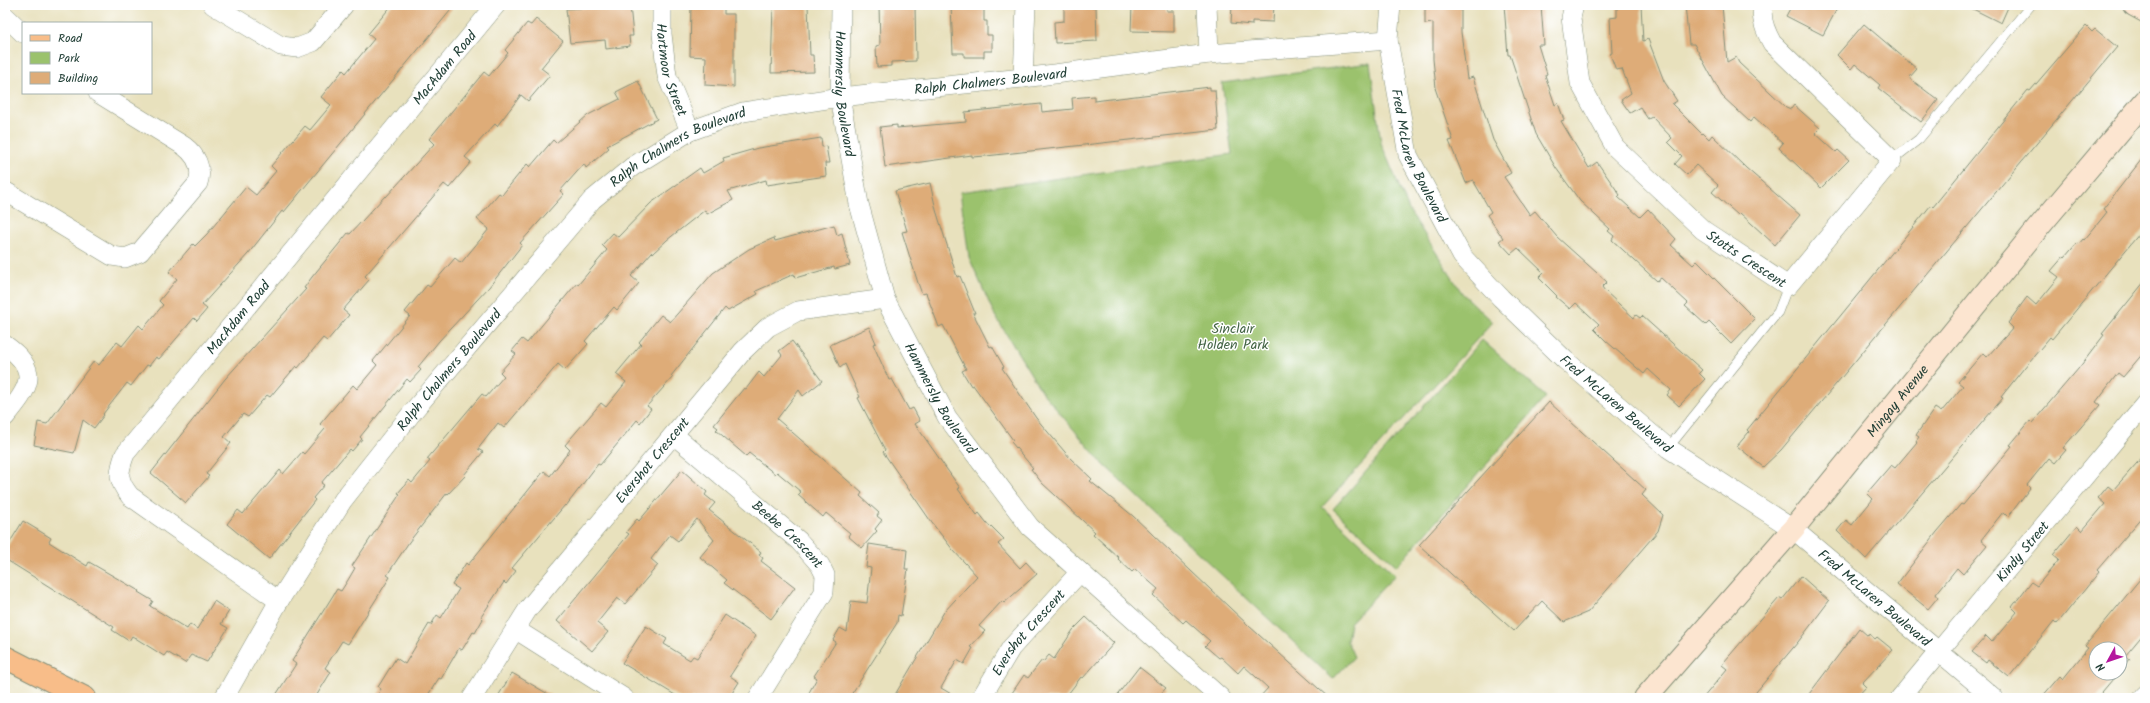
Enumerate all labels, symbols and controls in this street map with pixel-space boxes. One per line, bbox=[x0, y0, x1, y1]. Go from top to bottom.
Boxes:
legend bbox=[22, 22, 152, 94]
street label: Hartmoor Street bbox=[650, 23, 693, 120]
street label: MacAdam Road bbox=[408, 25, 483, 110]
text: Road bbox=[58, 29, 83, 48]
street label: Hammersly Boulevard bbox=[828, 31, 861, 160]
text: Park bbox=[58, 49, 80, 68]
street label: Ralph Chalmers Boulevard bbox=[913, 62, 1069, 101]
text: Building bbox=[58, 69, 98, 88]
street label: Fred McLaren Boulevard bbox=[1385, 87, 1453, 228]
street label: Ralph Chalmers Boulevard bbox=[605, 101, 750, 193]
street label: Stotts Crescent bbox=[1701, 225, 1791, 294]
street label: MacAdam Road bbox=[201, 275, 277, 360]
street label: Ralph Chalmers Boulevard bbox=[392, 304, 508, 436]
park label: Sinclair Holden Park bbox=[1198, 318, 1269, 356]
street label: Hammersly Boulevard bbox=[898, 339, 982, 460]
street label: Fred McLaren Boulevard bbox=[1554, 350, 1677, 460]
street label: Mingay Avenue bbox=[1862, 360, 1935, 443]
street label: Evershot Crescent bbox=[610, 412, 696, 509]
street label: Beebe Crescent bbox=[746, 495, 829, 574]
street label: Kindy Street bbox=[1991, 516, 2056, 587]
street label: Fred McLaren Boulevard bbox=[1813, 544, 1936, 653]
street label: Evershot Crescent bbox=[987, 585, 1071, 680]
north arrow bbox=[2088, 641, 2128, 681]
text: N bbox=[2092, 658, 2110, 675]

